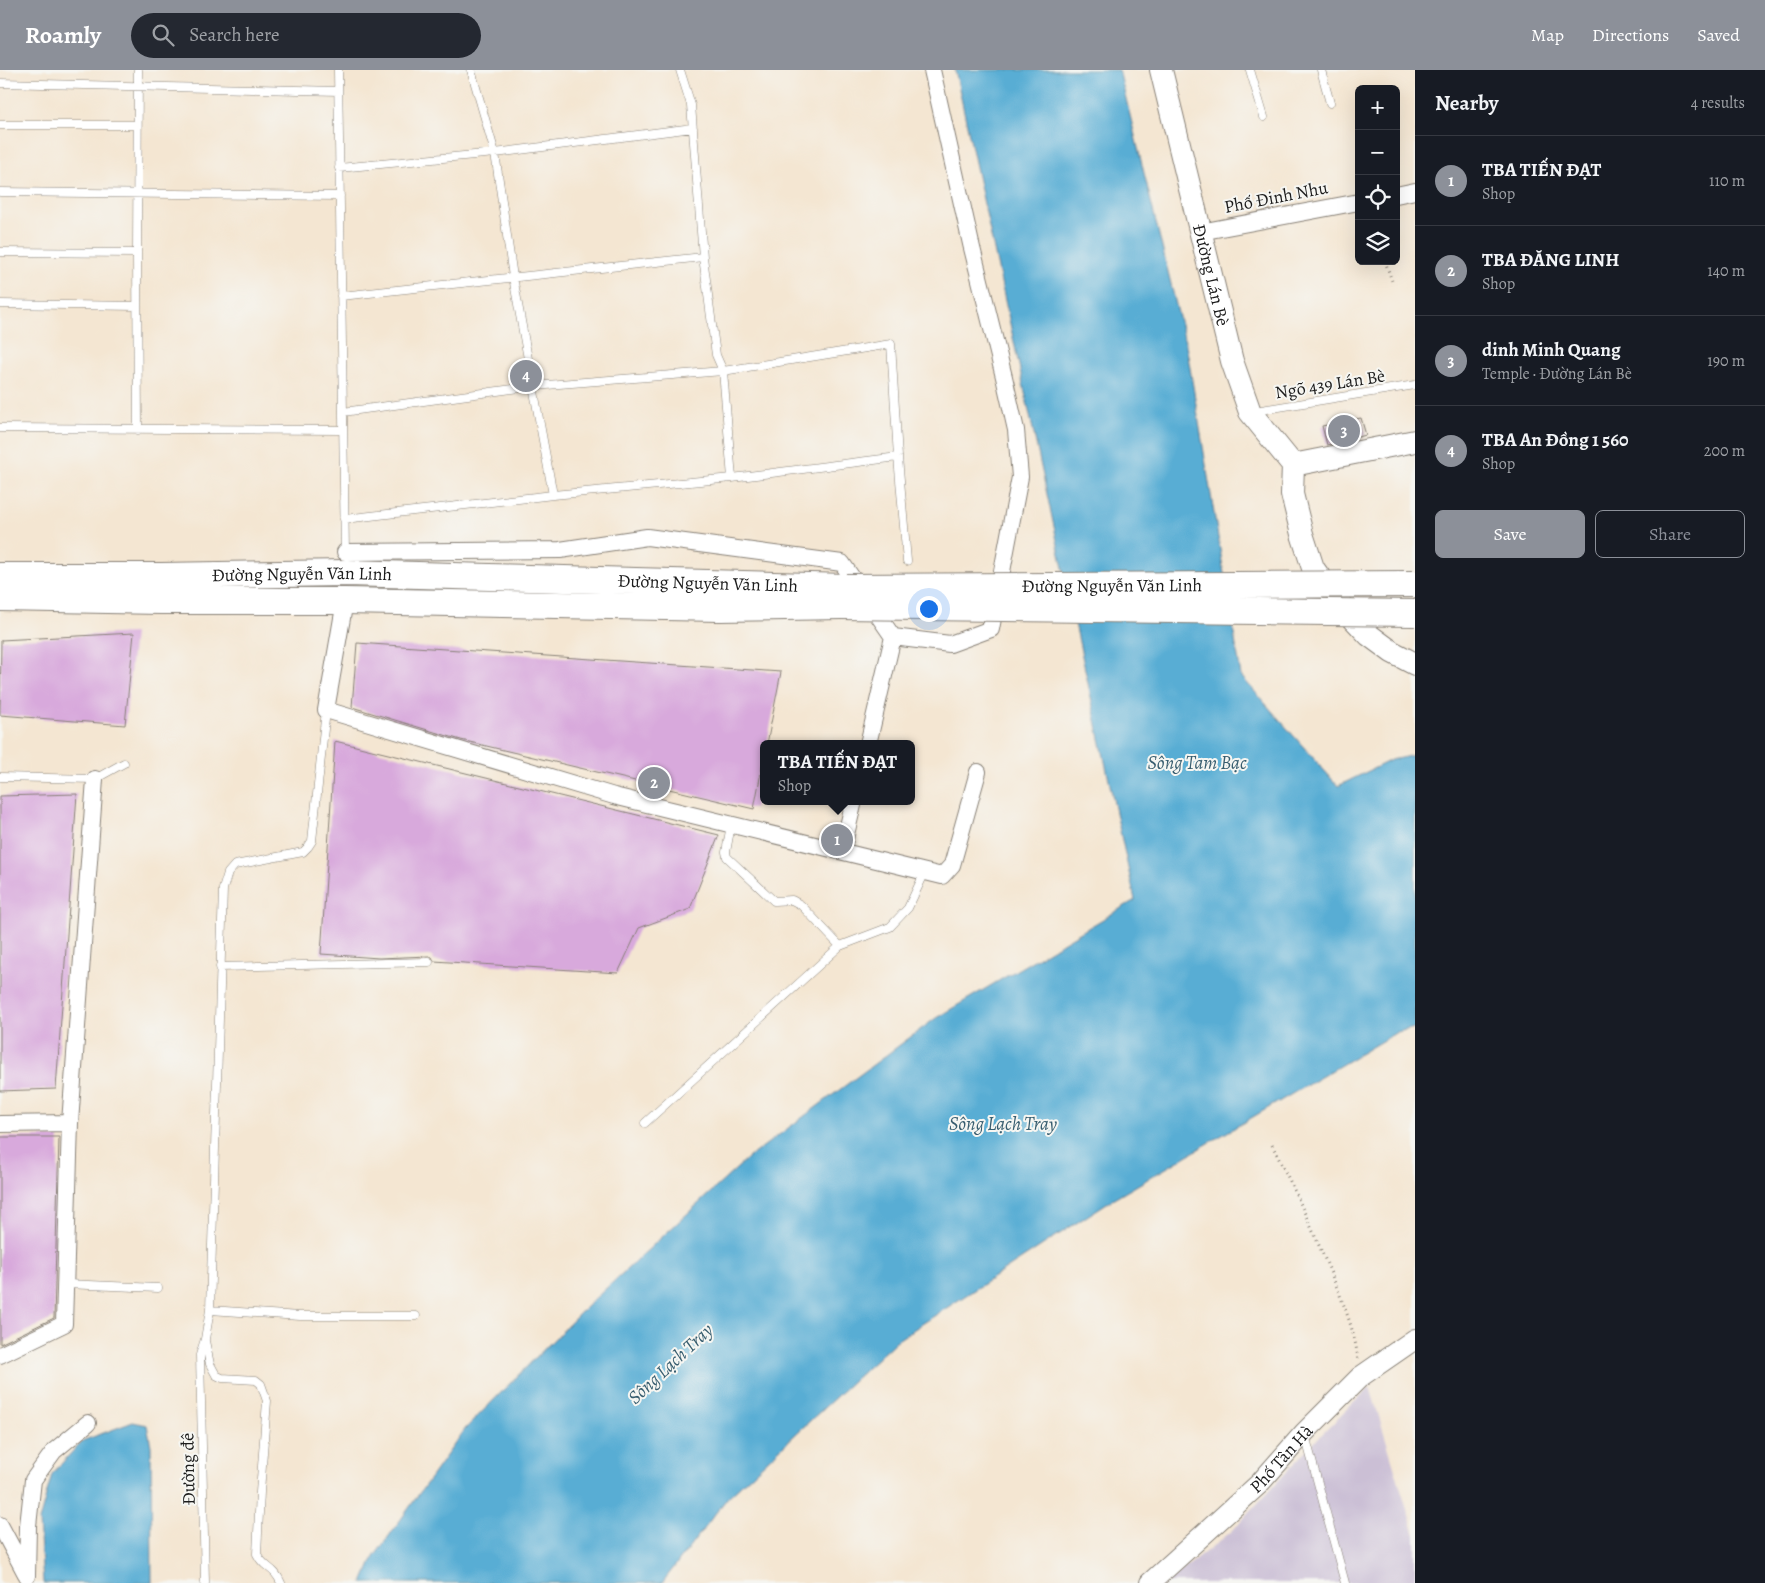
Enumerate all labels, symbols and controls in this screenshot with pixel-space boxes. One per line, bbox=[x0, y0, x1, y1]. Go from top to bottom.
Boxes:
search box bbox=[131, 13, 481, 58]
text: Roamly bbox=[25, 19, 101, 51]
icon: search bbox=[149, 21, 177, 49]
text: Search here bbox=[189, 22, 280, 48]
text: Map bbox=[1531, 23, 1564, 47]
text: Directions bbox=[1592, 23, 1669, 47]
text: Saved bbox=[1697, 23, 1740, 47]
map controls bbox=[1355, 85, 1400, 265]
button: + bbox=[1355, 85, 1400, 130]
text: Nearby bbox=[1435, 89, 1498, 117]
text: 4 results bbox=[1691, 92, 1745, 114]
button: − bbox=[1355, 130, 1400, 175]
text: TBA TIẾN ĐẠT bbox=[1482, 157, 1601, 183]
text: 1 bbox=[1448, 170, 1454, 192]
text: 110 m bbox=[1709, 170, 1745, 192]
street label: Phố Đinh Nhu bbox=[1222, 175, 1330, 219]
button: locate bbox=[1355, 175, 1400, 220]
text: Shop bbox=[1482, 183, 1515, 205]
button: layers bbox=[1355, 220, 1400, 265]
street label: Đường Lán Bè bbox=[1187, 222, 1235, 328]
text: TBA ĐĂNG LINH bbox=[1482, 247, 1619, 273]
text: 2 bbox=[1447, 260, 1455, 282]
text: 140 m bbox=[1707, 260, 1745, 282]
text: Shop bbox=[1482, 273, 1515, 295]
text: dinh Minh Quang bbox=[1482, 337, 1621, 363]
text: 3 bbox=[1448, 350, 1454, 372]
text: 190 m bbox=[1707, 350, 1745, 372]
pin: 4 bbox=[510, 357, 542, 395]
street label: Ngõ 439 Lán Bè bbox=[1273, 363, 1387, 405]
text: Temple · Đường Lán Bè bbox=[1482, 363, 1632, 385]
pin: 3 bbox=[1328, 412, 1360, 450]
text: TBA An Đồng 1 560 bbox=[1482, 427, 1629, 453]
text: 4 bbox=[1447, 440, 1455, 462]
text: 200 m bbox=[1704, 440, 1745, 462]
text: Shop bbox=[1482, 453, 1515, 475]
button: Save bbox=[1435, 510, 1585, 558]
button: Share bbox=[1595, 510, 1745, 558]
street label: Đường Nguyễn Văn Linh bbox=[212, 561, 393, 587]
street label: Đường Nguyễn Văn Linh bbox=[617, 569, 799, 598]
street label: Đường Nguyễn Văn Linh bbox=[1022, 573, 1203, 598]
your location bbox=[916, 596, 942, 622]
popup bbox=[760, 740, 915, 805]
text: TBA TIẾN ĐẠT bbox=[778, 749, 897, 775]
water label: Sông Tam Bạc bbox=[1148, 750, 1247, 776]
pin: 2 bbox=[638, 764, 670, 802]
text: Shop bbox=[778, 775, 811, 797]
pin: 1 bbox=[821, 821, 853, 859]
water label: Sông Lạch Tray bbox=[949, 1111, 1058, 1137]
water label: Sông Lạch Tray bbox=[622, 1317, 720, 1410]
street label: Phố Tân Hà bbox=[1245, 1418, 1319, 1499]
street label: Đường đê bbox=[175, 1433, 201, 1505]

